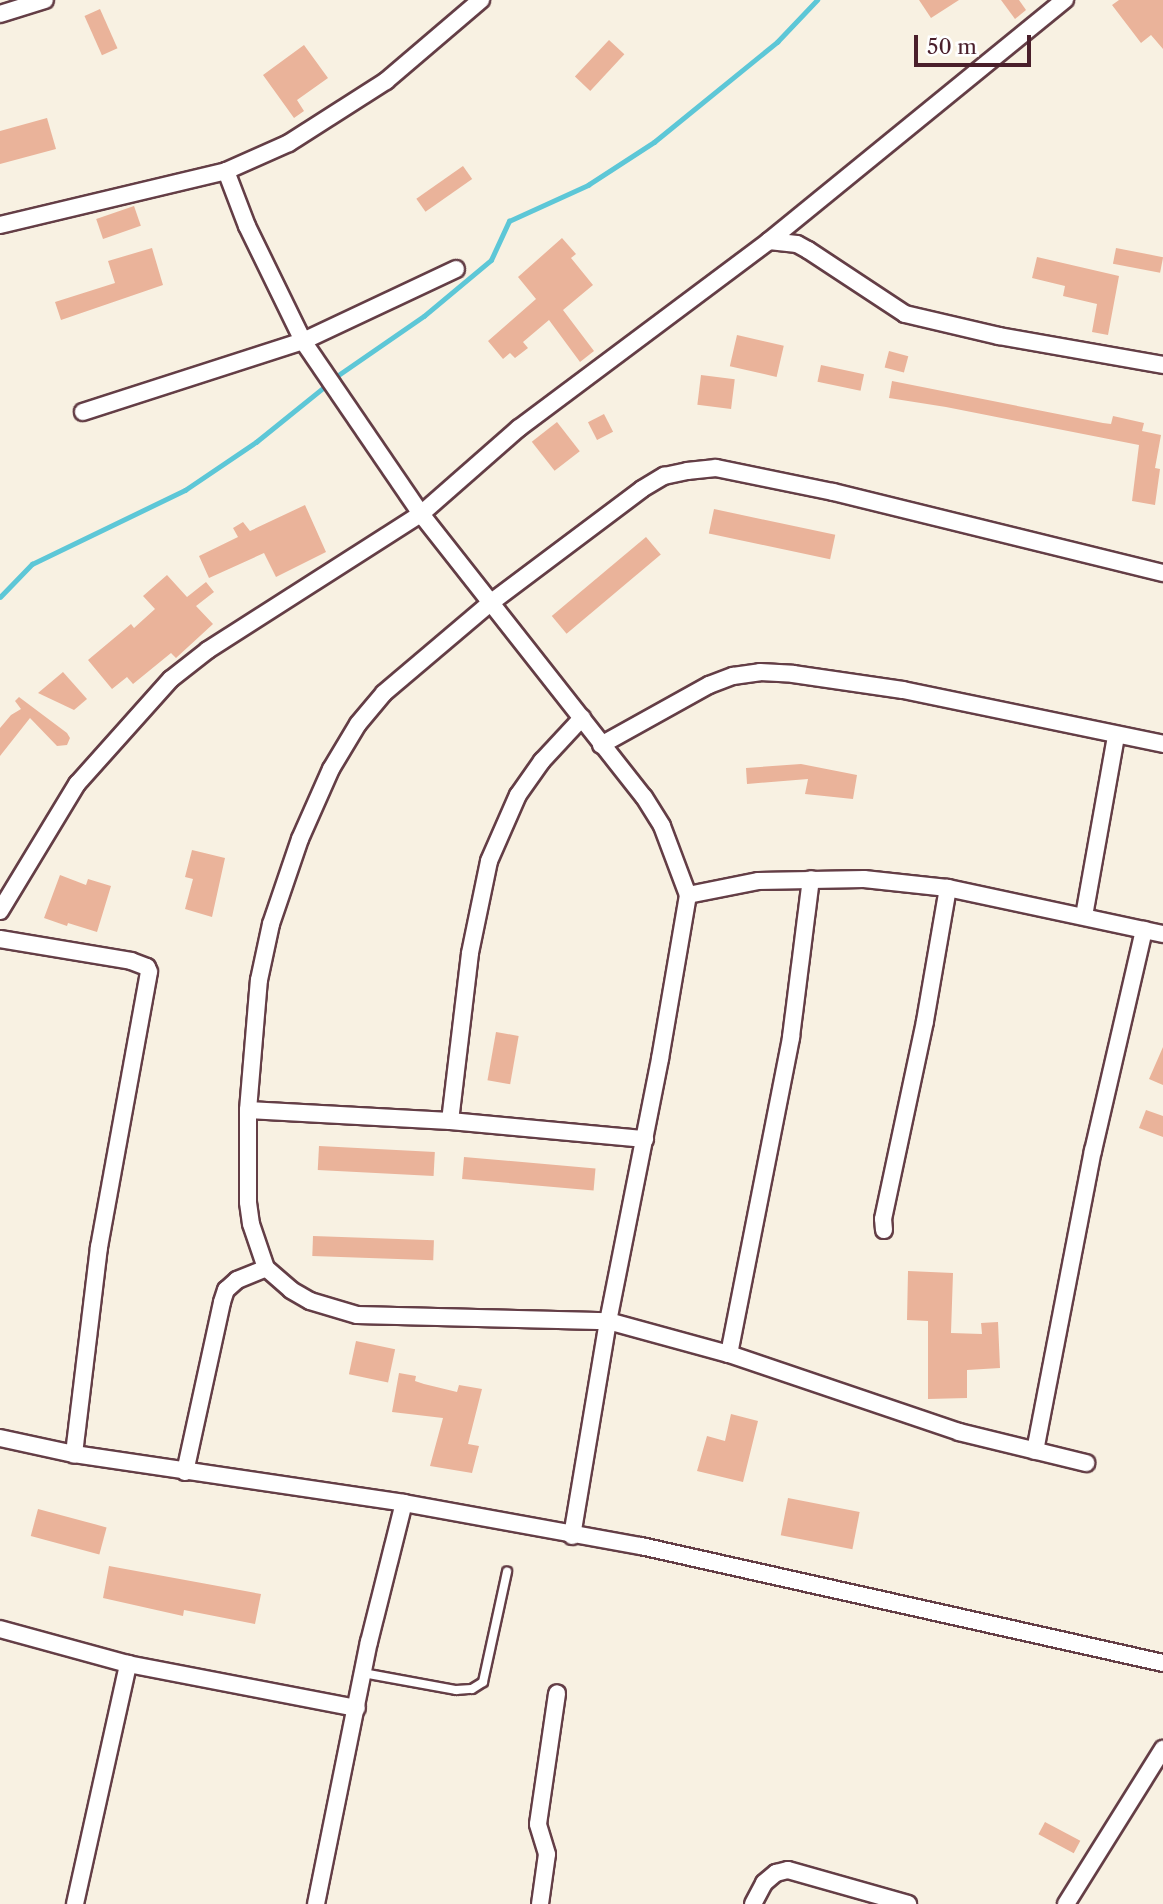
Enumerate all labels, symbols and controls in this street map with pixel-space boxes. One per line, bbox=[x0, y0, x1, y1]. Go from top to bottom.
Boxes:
scale bar bbox=[918, 21, 1035, 65]
text: 50 m bbox=[927, 34, 977, 59]

